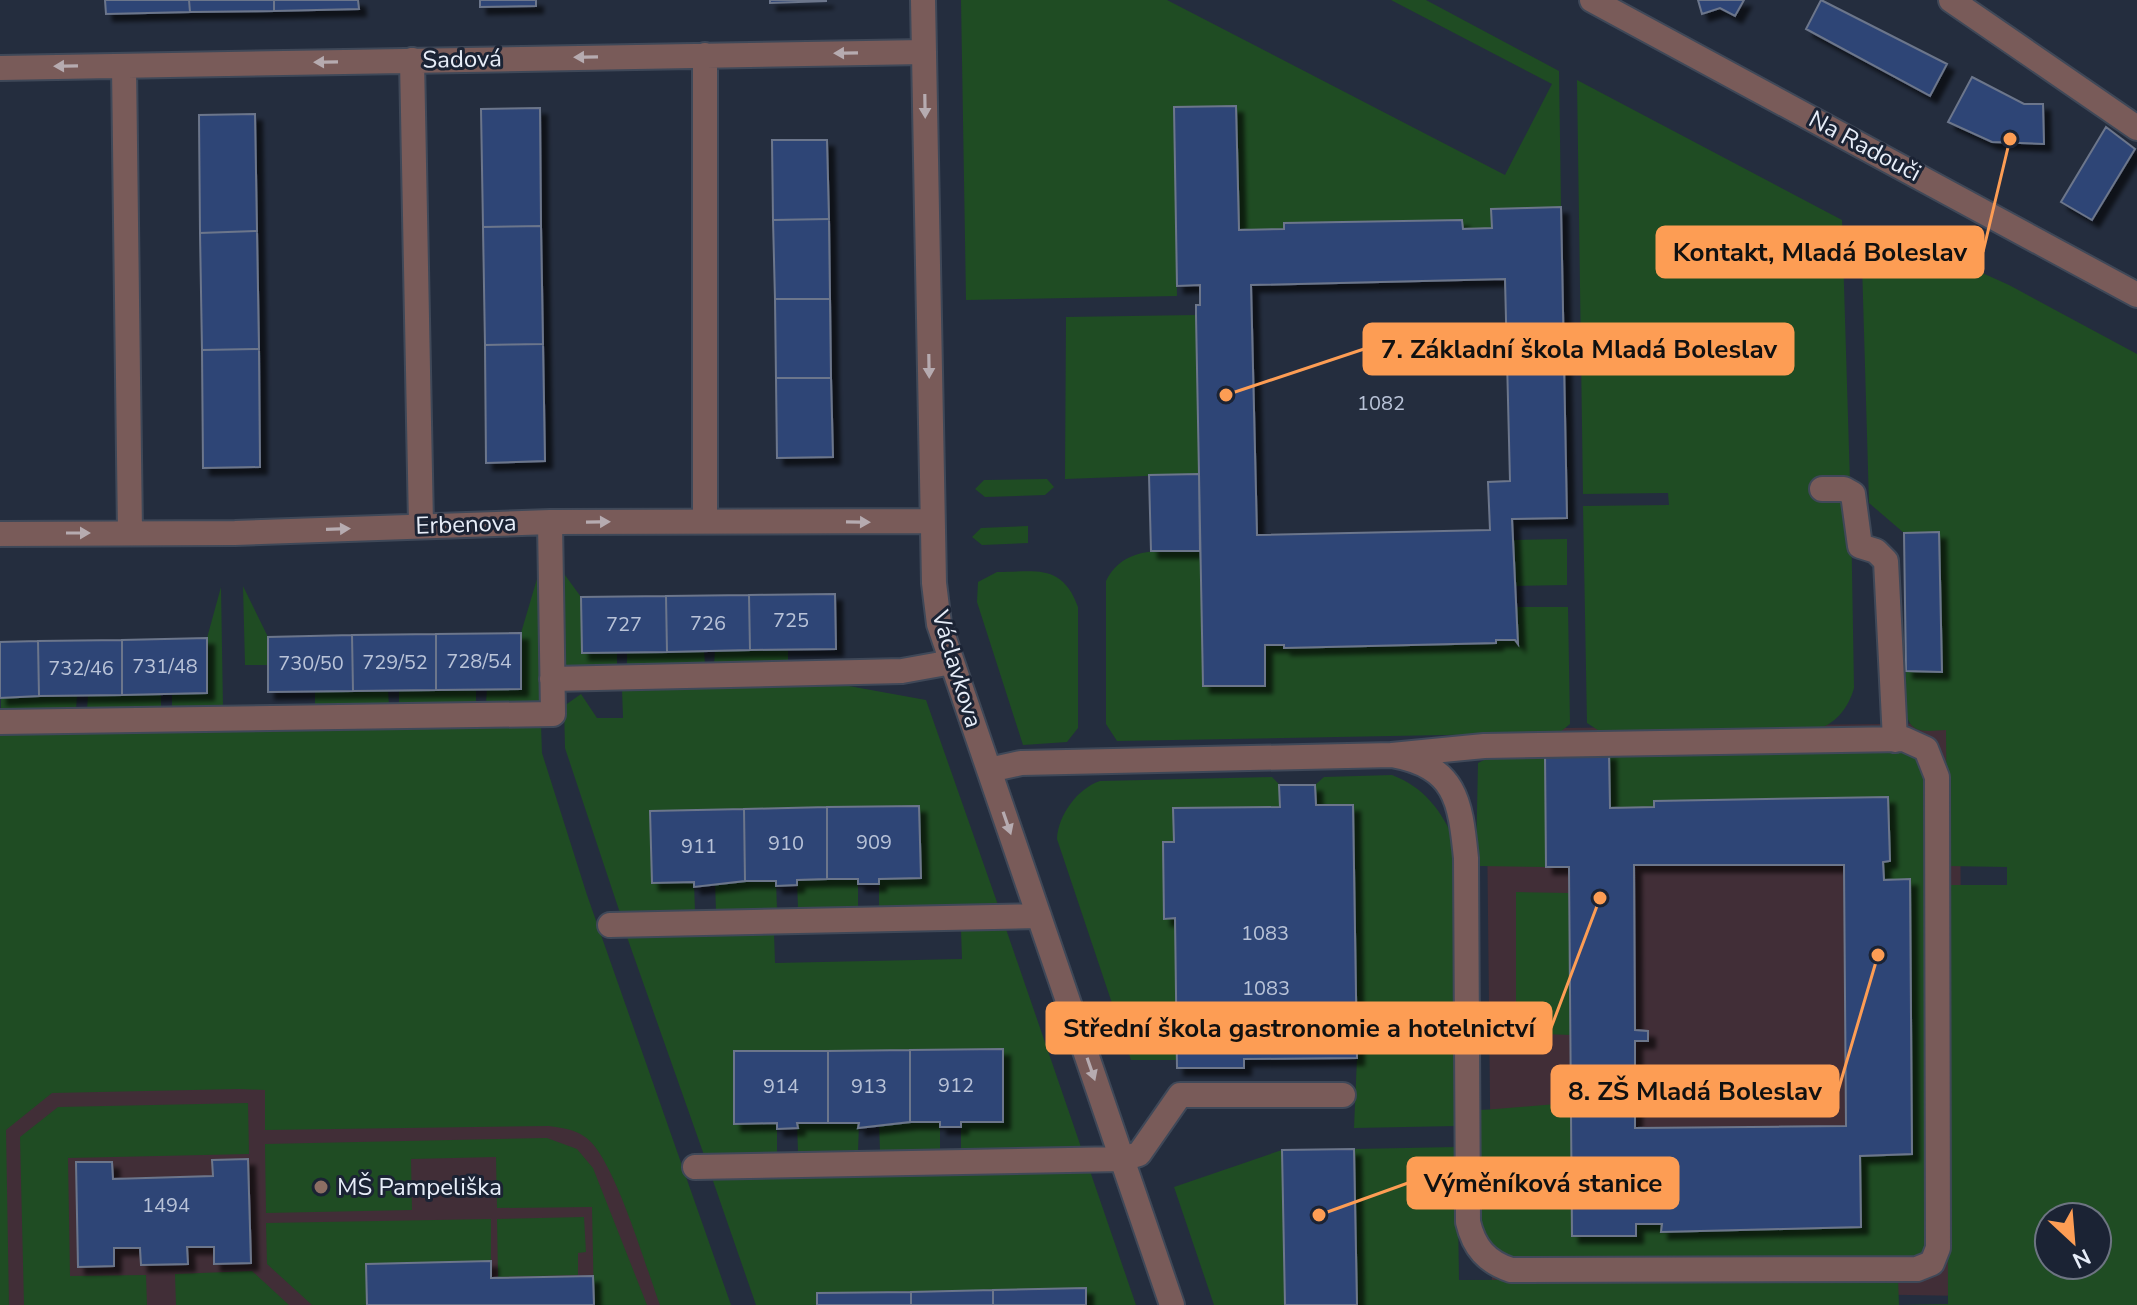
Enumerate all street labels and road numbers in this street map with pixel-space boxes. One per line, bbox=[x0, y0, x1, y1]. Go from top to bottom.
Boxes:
street label: Sadová bbox=[422, 42, 502, 76]
street label: Na Radouči bbox=[1803, 103, 1927, 189]
street label: Erbenova bbox=[415, 506, 517, 542]
street label: Václavkova bbox=[924, 606, 990, 731]

